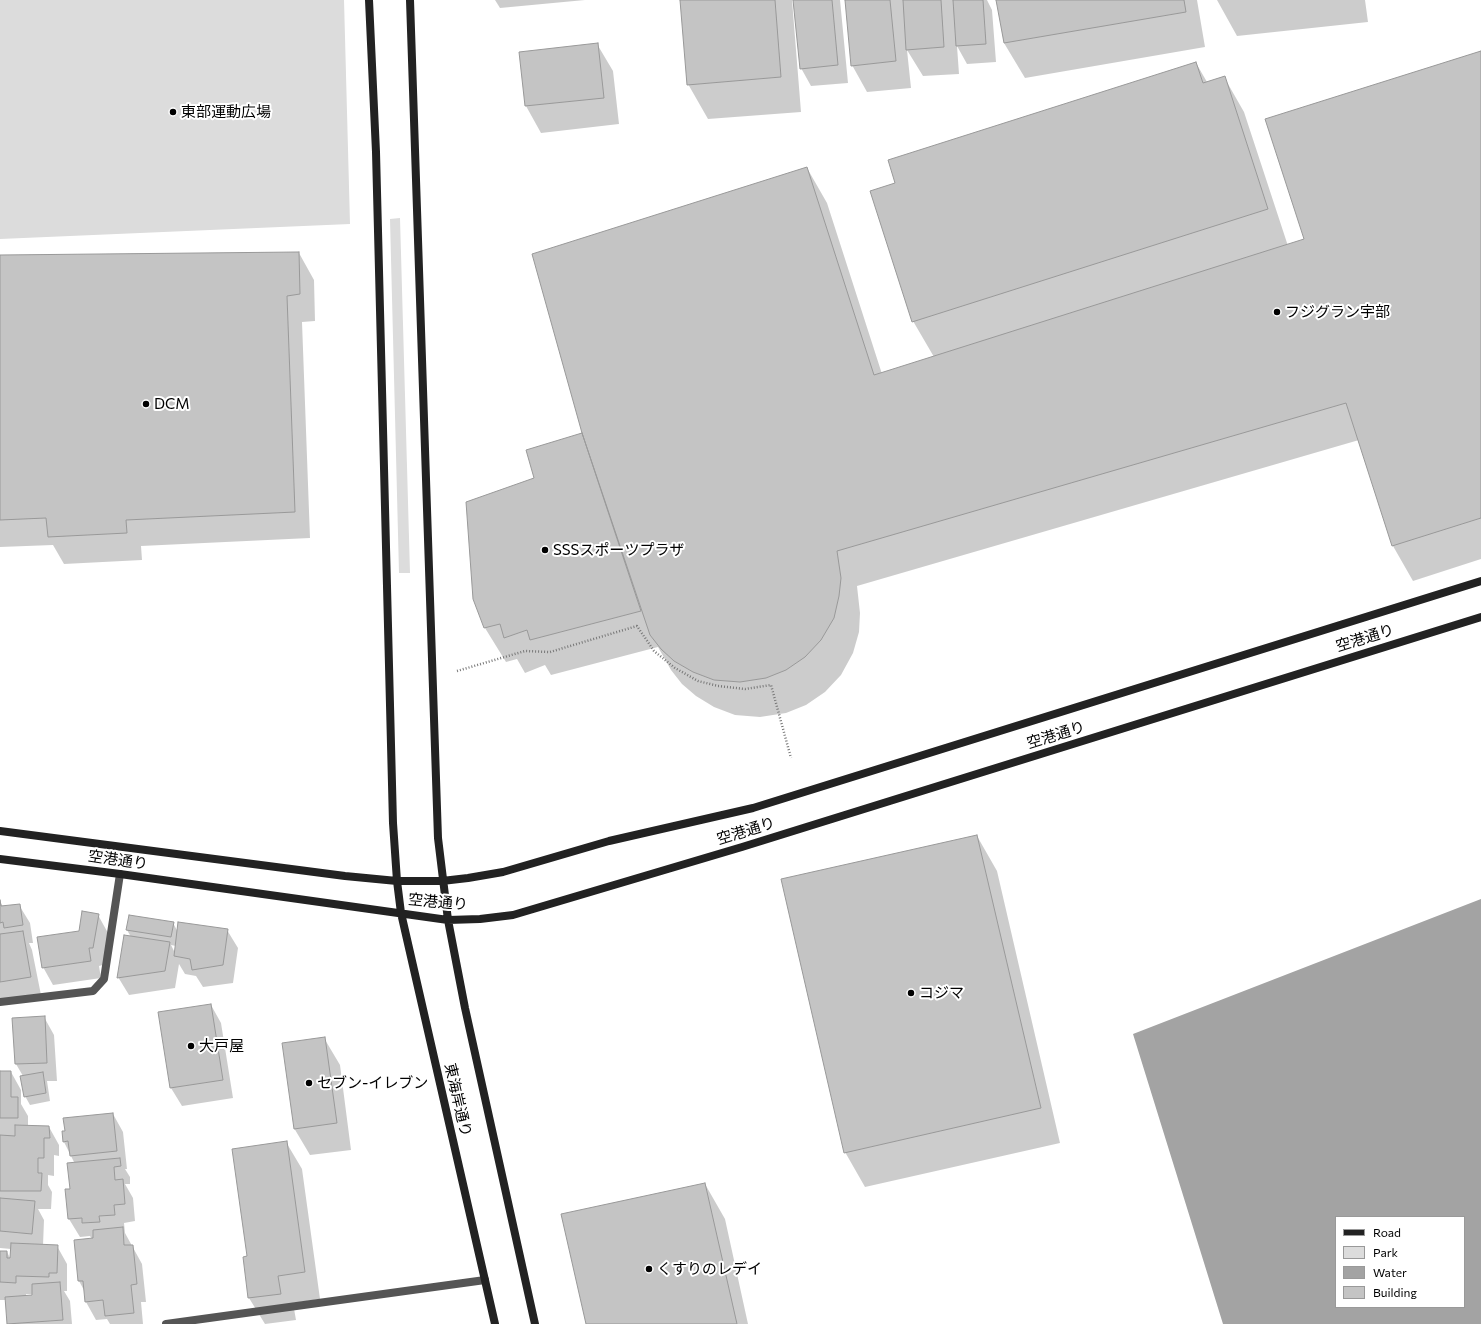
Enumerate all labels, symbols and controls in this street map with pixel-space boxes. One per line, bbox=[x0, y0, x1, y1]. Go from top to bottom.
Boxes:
place label: 東部運動広場 bbox=[181, 103, 271, 121]
marker: 東部運動広場 bbox=[168, 107, 178, 117]
place label: フジグラン宇部 bbox=[1285, 303, 1390, 321]
marker: フジグラン宇部 bbox=[1272, 307, 1282, 317]
place label: DCM bbox=[154, 395, 190, 413]
marker: DCM bbox=[141, 399, 151, 409]
place label: SSSスポーツプラザ bbox=[553, 541, 684, 559]
marker: SSSスポーツプラザ bbox=[540, 545, 550, 555]
street label: 空港通り bbox=[1334, 621, 1396, 655]
street label: 空港通り bbox=[1025, 718, 1087, 752]
street label: 空港通り bbox=[715, 814, 777, 848]
street label: 空港通り bbox=[87, 847, 149, 873]
street label: 空港通り bbox=[407, 890, 469, 914]
place label: コジマ bbox=[919, 984, 964, 1002]
marker: コジマ bbox=[906, 988, 916, 998]
place label: 大戸屋 bbox=[199, 1037, 244, 1055]
marker: 大戸屋 bbox=[186, 1041, 196, 1051]
street label: 東海岸通り bbox=[441, 1061, 475, 1139]
place label: セブン-イレブン bbox=[317, 1074, 428, 1092]
marker: セブン-イレブン bbox=[304, 1078, 314, 1088]
legend bbox=[1335, 1216, 1465, 1308]
text: Road bbox=[1373, 1225, 1401, 1239]
text: Park bbox=[1373, 1245, 1398, 1259]
place label: くすりのレデイ bbox=[657, 1260, 762, 1278]
marker: くすりのレデイ bbox=[644, 1264, 654, 1274]
text: Water bbox=[1373, 1265, 1407, 1279]
text: Building bbox=[1373, 1285, 1417, 1299]

